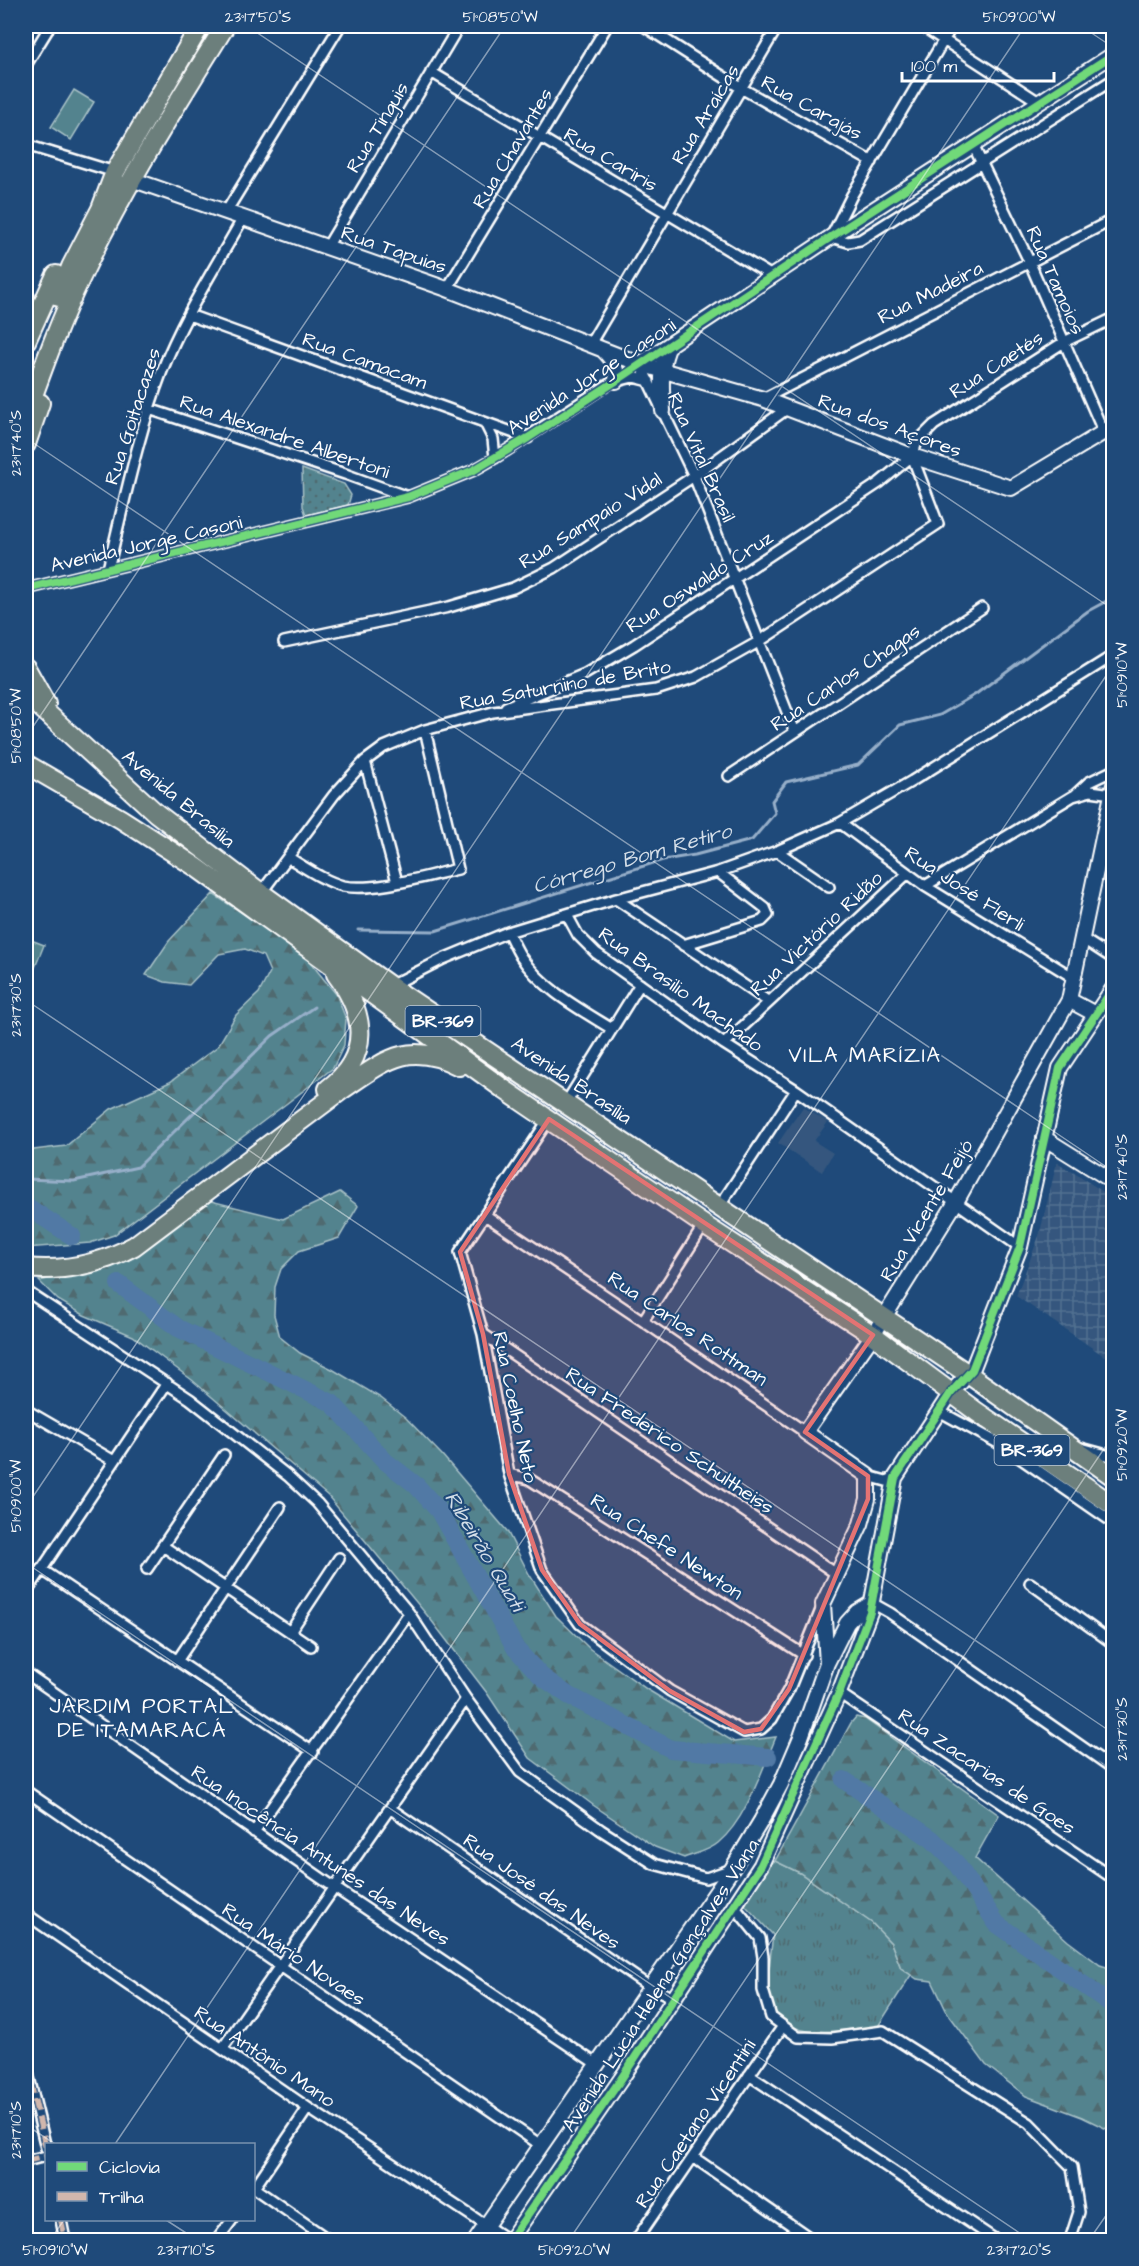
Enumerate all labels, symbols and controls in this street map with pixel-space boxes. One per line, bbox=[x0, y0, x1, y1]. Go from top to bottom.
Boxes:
text: 23°17'50"S bbox=[225, 7, 292, 28]
text: 51°08'50"W bbox=[462, 7, 538, 28]
text: 51°09'00"W bbox=[983, 7, 1055, 28]
scale bar bbox=[902, 45, 1054, 83]
text: 100 m bbox=[911, 54, 957, 79]
street label: Rua Araícas bbox=[665, 59, 747, 170]
street label: Rua Carajás bbox=[756, 68, 867, 147]
street label: Rua Tinguis bbox=[340, 77, 417, 179]
street label: Rua Chavantes bbox=[466, 83, 560, 214]
street label: Rua Cariris bbox=[558, 121, 663, 199]
street label: Rua Tapuias bbox=[337, 219, 450, 281]
street label: Rua Tamoios bbox=[1019, 222, 1092, 339]
street label: Rua Madeira bbox=[873, 254, 988, 331]
street label: Avenida Jorge Casoni bbox=[502, 312, 682, 443]
street label: Rua Caetés bbox=[944, 324, 1049, 406]
street label: Rua Camacam bbox=[298, 325, 431, 397]
street label: Rua Goitacazes bbox=[98, 344, 168, 488]
street label: Rua dos Açores bbox=[814, 387, 965, 465]
street label: Rua Alexandre Albertoni bbox=[176, 388, 393, 486]
street label: Rua Vital Brasil bbox=[660, 388, 742, 527]
text: 23°17'40"S bbox=[6, 410, 27, 476]
street label: Rua Sampaio Vidal bbox=[514, 466, 667, 576]
street label: Avenida Jorge Casoni bbox=[48, 508, 245, 581]
street label: Rua Oswaldo Cruz bbox=[621, 524, 779, 640]
street label: Rua Carlos Chagas bbox=[765, 617, 927, 739]
text: 51°09'10"W bbox=[1112, 642, 1133, 708]
street label: Rua Saturnino de Brito bbox=[457, 653, 673, 717]
text: 51°08'50"W bbox=[6, 688, 27, 764]
street label: Avenida Brasília bbox=[116, 743, 241, 855]
water label: Córrego Bom Retiro bbox=[530, 816, 737, 902]
street label: Rua José FIerli bbox=[899, 839, 1030, 938]
street label: Rua Victório Ridão bbox=[744, 865, 889, 1003]
street label: Rua Brasilio Machado bbox=[592, 920, 769, 1059]
text: 23°17'30"S bbox=[6, 973, 27, 1037]
road number: BR-369 bbox=[406, 1006, 480, 1036]
street label: Avenida Brasília bbox=[505, 1030, 637, 1132]
district label: VILA MARÍZIA bbox=[789, 1041, 941, 1070]
street label: Rua Vicente Feijó bbox=[873, 1134, 980, 1287]
text: 23°17'40"S bbox=[1112, 1134, 1133, 1200]
street label: Rua Carlos Rottman bbox=[602, 1265, 773, 1393]
street label: Rua Coelho Neto bbox=[485, 1329, 545, 1485]
street label: Rua Frederico Schultheiss bbox=[560, 1360, 779, 1521]
text: 51°09'20"W bbox=[1112, 1409, 1133, 1481]
road number: BR-369 bbox=[994, 1435, 1070, 1465]
text: 51°09'00"W bbox=[6, 1460, 27, 1532]
water label: Ribeirão Quati bbox=[437, 1486, 533, 1619]
street label: Rua Chefe Newton bbox=[585, 1487, 748, 1607]
district label: JARDIM PORTAL DE ITAMARACÁ bbox=[49, 1692, 235, 1745]
text: 23°17'30"S bbox=[1112, 1697, 1133, 1761]
street label: Rua Zacarias de Goes bbox=[892, 1702, 1081, 1842]
street label: Rua Inocência Antunes das Neves bbox=[185, 1758, 456, 1953]
street label: Rua José das Neves bbox=[457, 1827, 626, 1957]
street label: Avenida Lúcia Helena Gonçalves Viana bbox=[555, 1833, 766, 2138]
street label: Rua Mário Novaes bbox=[216, 1896, 371, 2013]
street label: Rua Antônio Mano bbox=[188, 1999, 341, 2115]
street label: Rua Caetano Vicentini bbox=[629, 2033, 763, 2214]
text: 23°17'10"S bbox=[6, 2101, 27, 2159]
legend bbox=[45, 2143, 255, 2221]
text: Ciclovia bbox=[99, 2155, 160, 2180]
text: Trilha bbox=[99, 2185, 144, 2210]
text: 51°09'10"W bbox=[22, 2240, 88, 2261]
text: 23°17'10"S bbox=[157, 2240, 215, 2261]
text: 51°09'20"W bbox=[538, 2240, 610, 2261]
text: 23°17'20"S bbox=[987, 2240, 1052, 2261]

